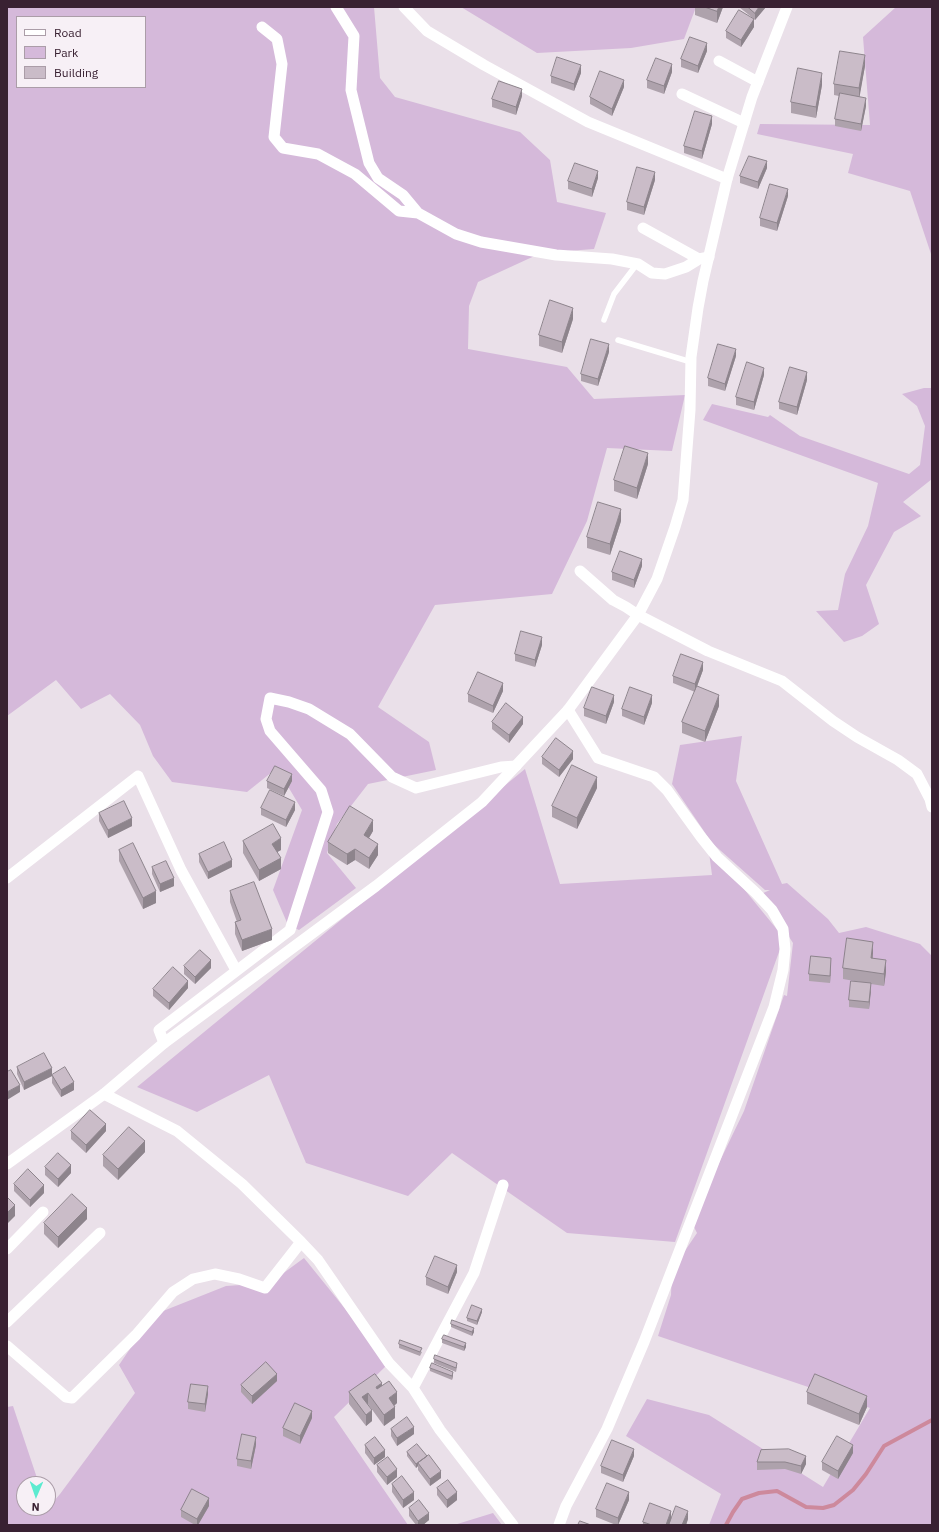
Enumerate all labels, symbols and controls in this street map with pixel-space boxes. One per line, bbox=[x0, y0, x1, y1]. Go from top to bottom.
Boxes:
legend bbox=[16, 16, 146, 88]
text: Road bbox=[54, 25, 82, 40]
text: Park bbox=[54, 45, 78, 60]
text: Building bbox=[54, 65, 98, 80]
north arrow bbox=[16, 1476, 56, 1516]
text: N bbox=[31, 1500, 40, 1514]

